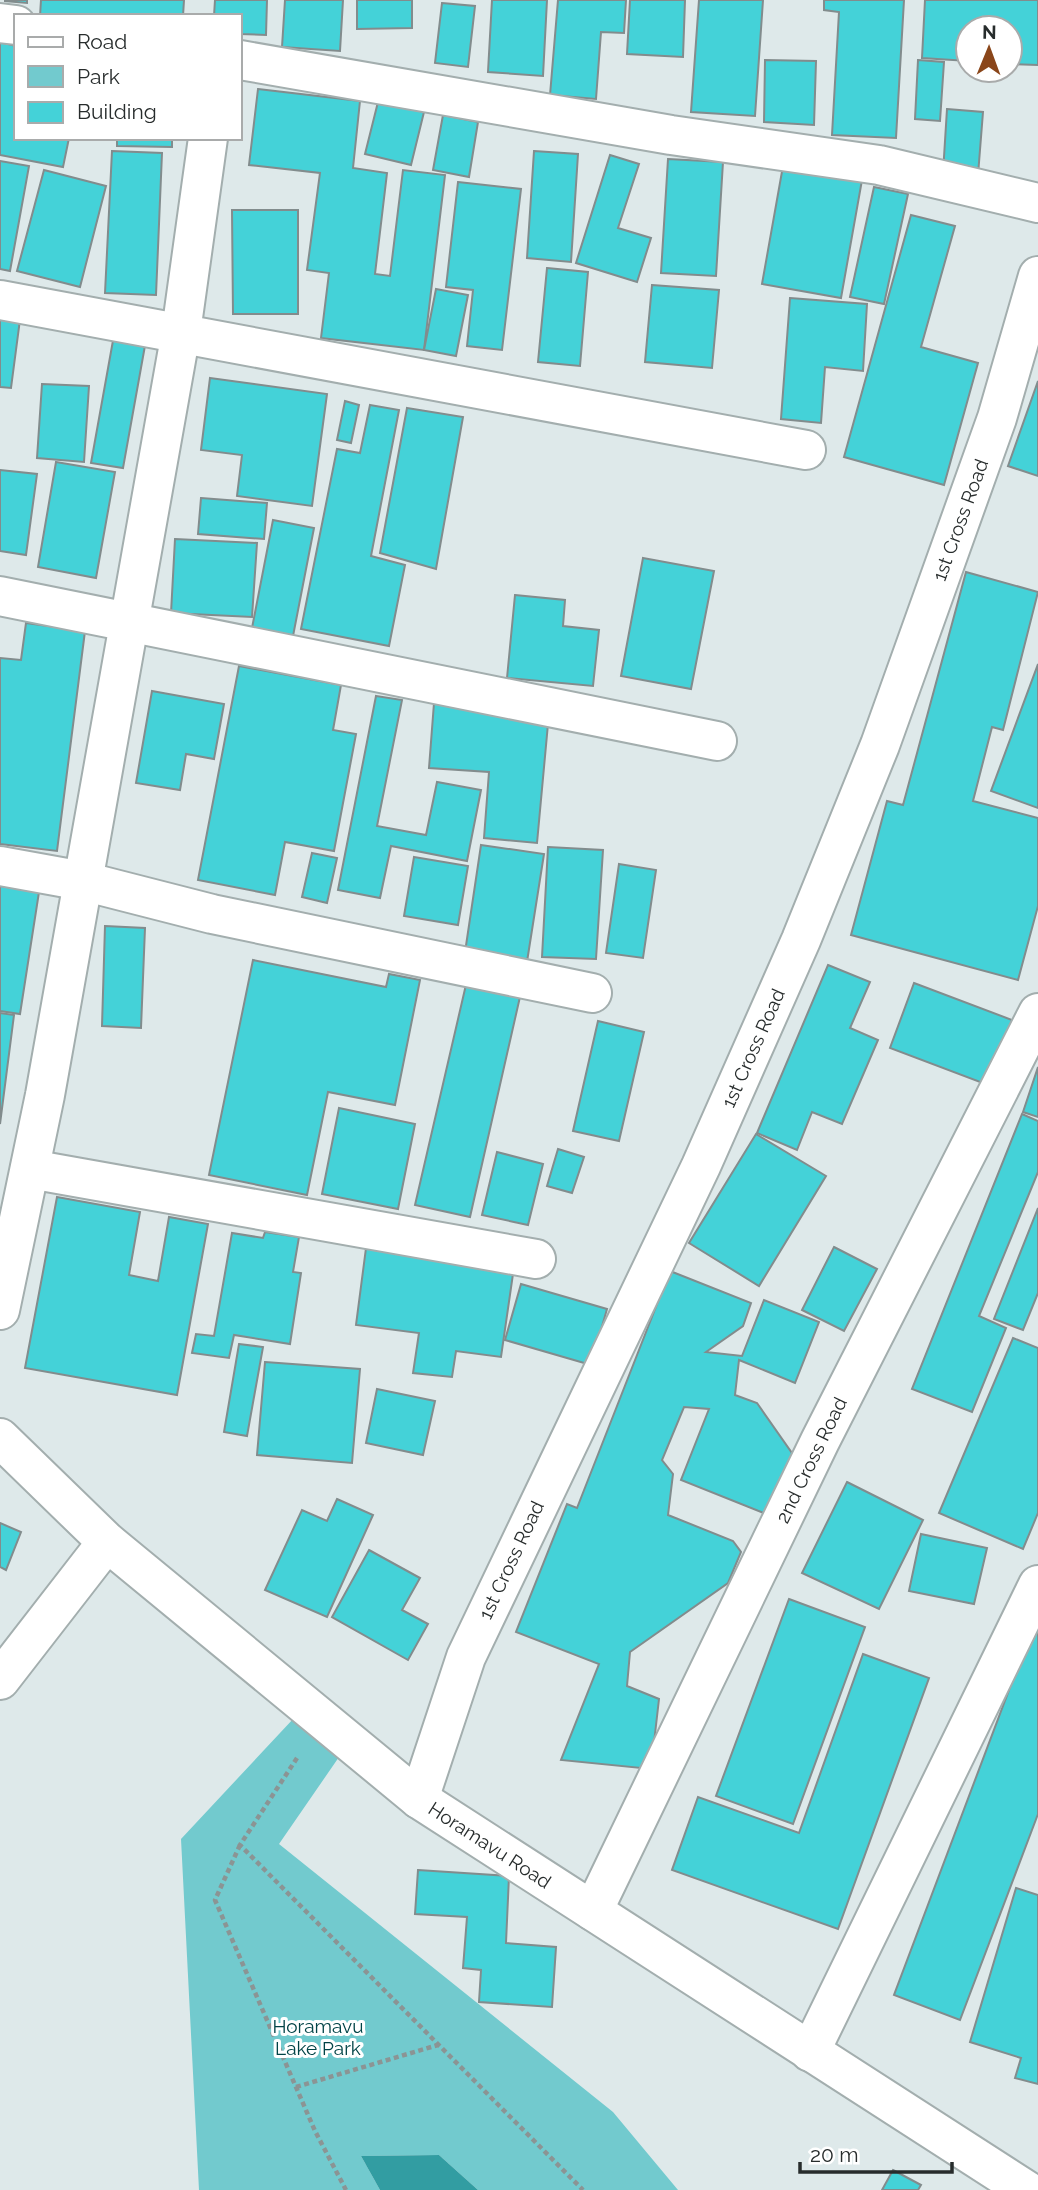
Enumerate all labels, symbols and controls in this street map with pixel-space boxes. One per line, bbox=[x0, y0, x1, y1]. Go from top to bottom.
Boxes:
legend bbox=[14, 14, 242, 140]
north arrow bbox=[954, 14, 1024, 84]
text: N bbox=[982, 21, 997, 43]
text: Road bbox=[77, 29, 127, 54]
text: Park bbox=[77, 64, 120, 89]
text: Building bbox=[77, 99, 157, 124]
street label: 1st Cross Road bbox=[928, 456, 992, 584]
street label: 1st Cross Road bbox=[717, 985, 789, 1111]
street label: 2nd Cross Road bbox=[771, 1394, 851, 1526]
street label: 1st Cross Road bbox=[474, 1497, 548, 1623]
street label: Horamavu Road bbox=[425, 1797, 555, 1893]
park label: Horamavu Lake Park bbox=[272, 2015, 364, 2059]
scale bar bbox=[800, 2130, 952, 2174]
text: 20 m bbox=[810, 2142, 858, 2167]

